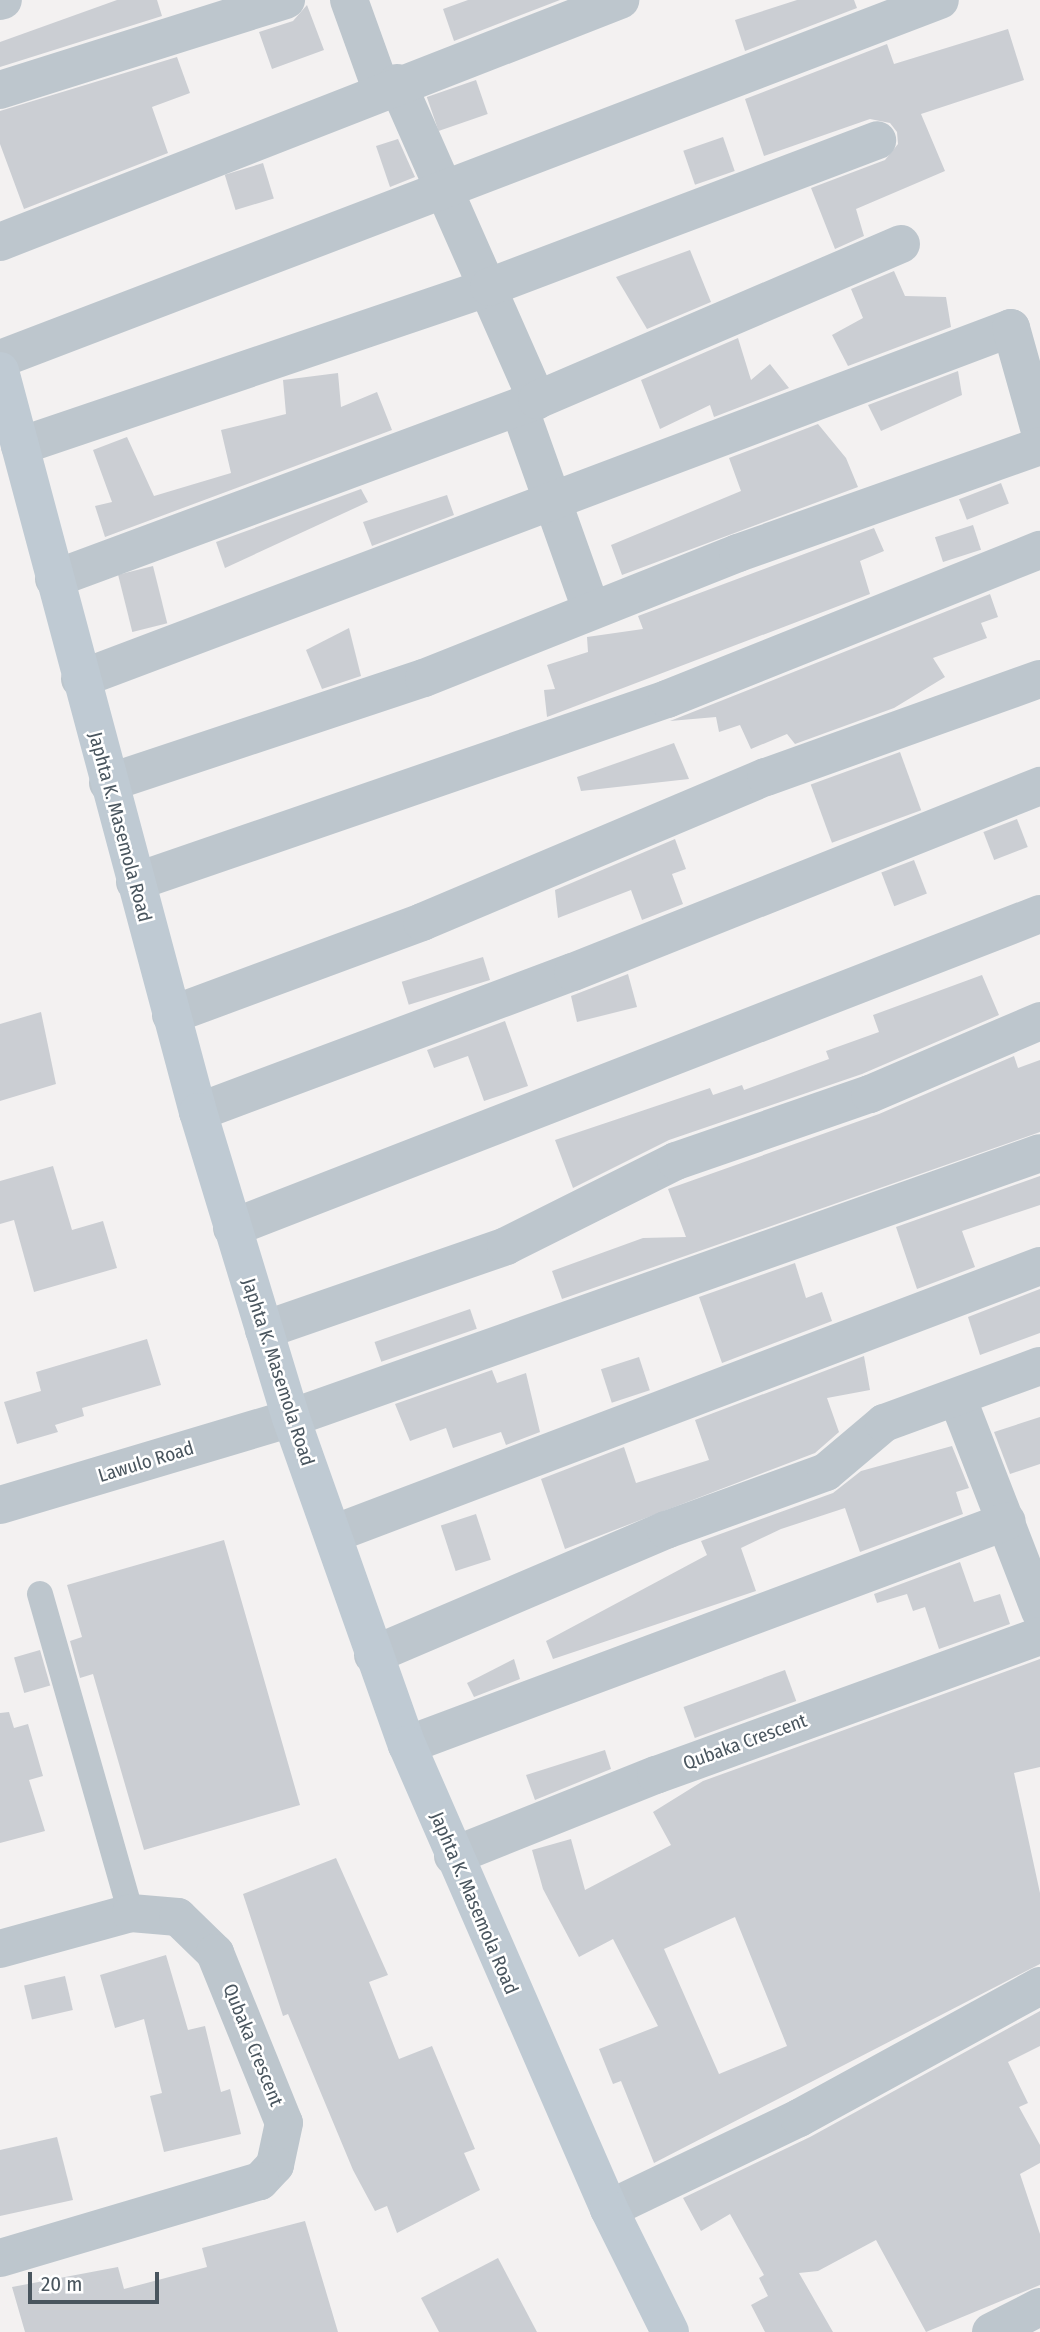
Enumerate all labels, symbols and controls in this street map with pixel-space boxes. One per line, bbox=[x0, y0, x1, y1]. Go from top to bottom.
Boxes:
street label: Japhta K. Masemola Road bbox=[84, 729, 156, 925]
street label: Japhta K. Masemola Road bbox=[237, 1275, 319, 1469]
street label: Lawulo Road bbox=[95, 1437, 197, 1487]
street label: Qubaka Crescent bbox=[680, 1709, 810, 1775]
street label: Japhta K. Masemola Road bbox=[425, 1808, 523, 1998]
street label: Qubaka Crescent bbox=[218, 1981, 288, 2109]
scale bar bbox=[32, 2258, 163, 2302]
text: 20 m bbox=[41, 2271, 82, 2297]

